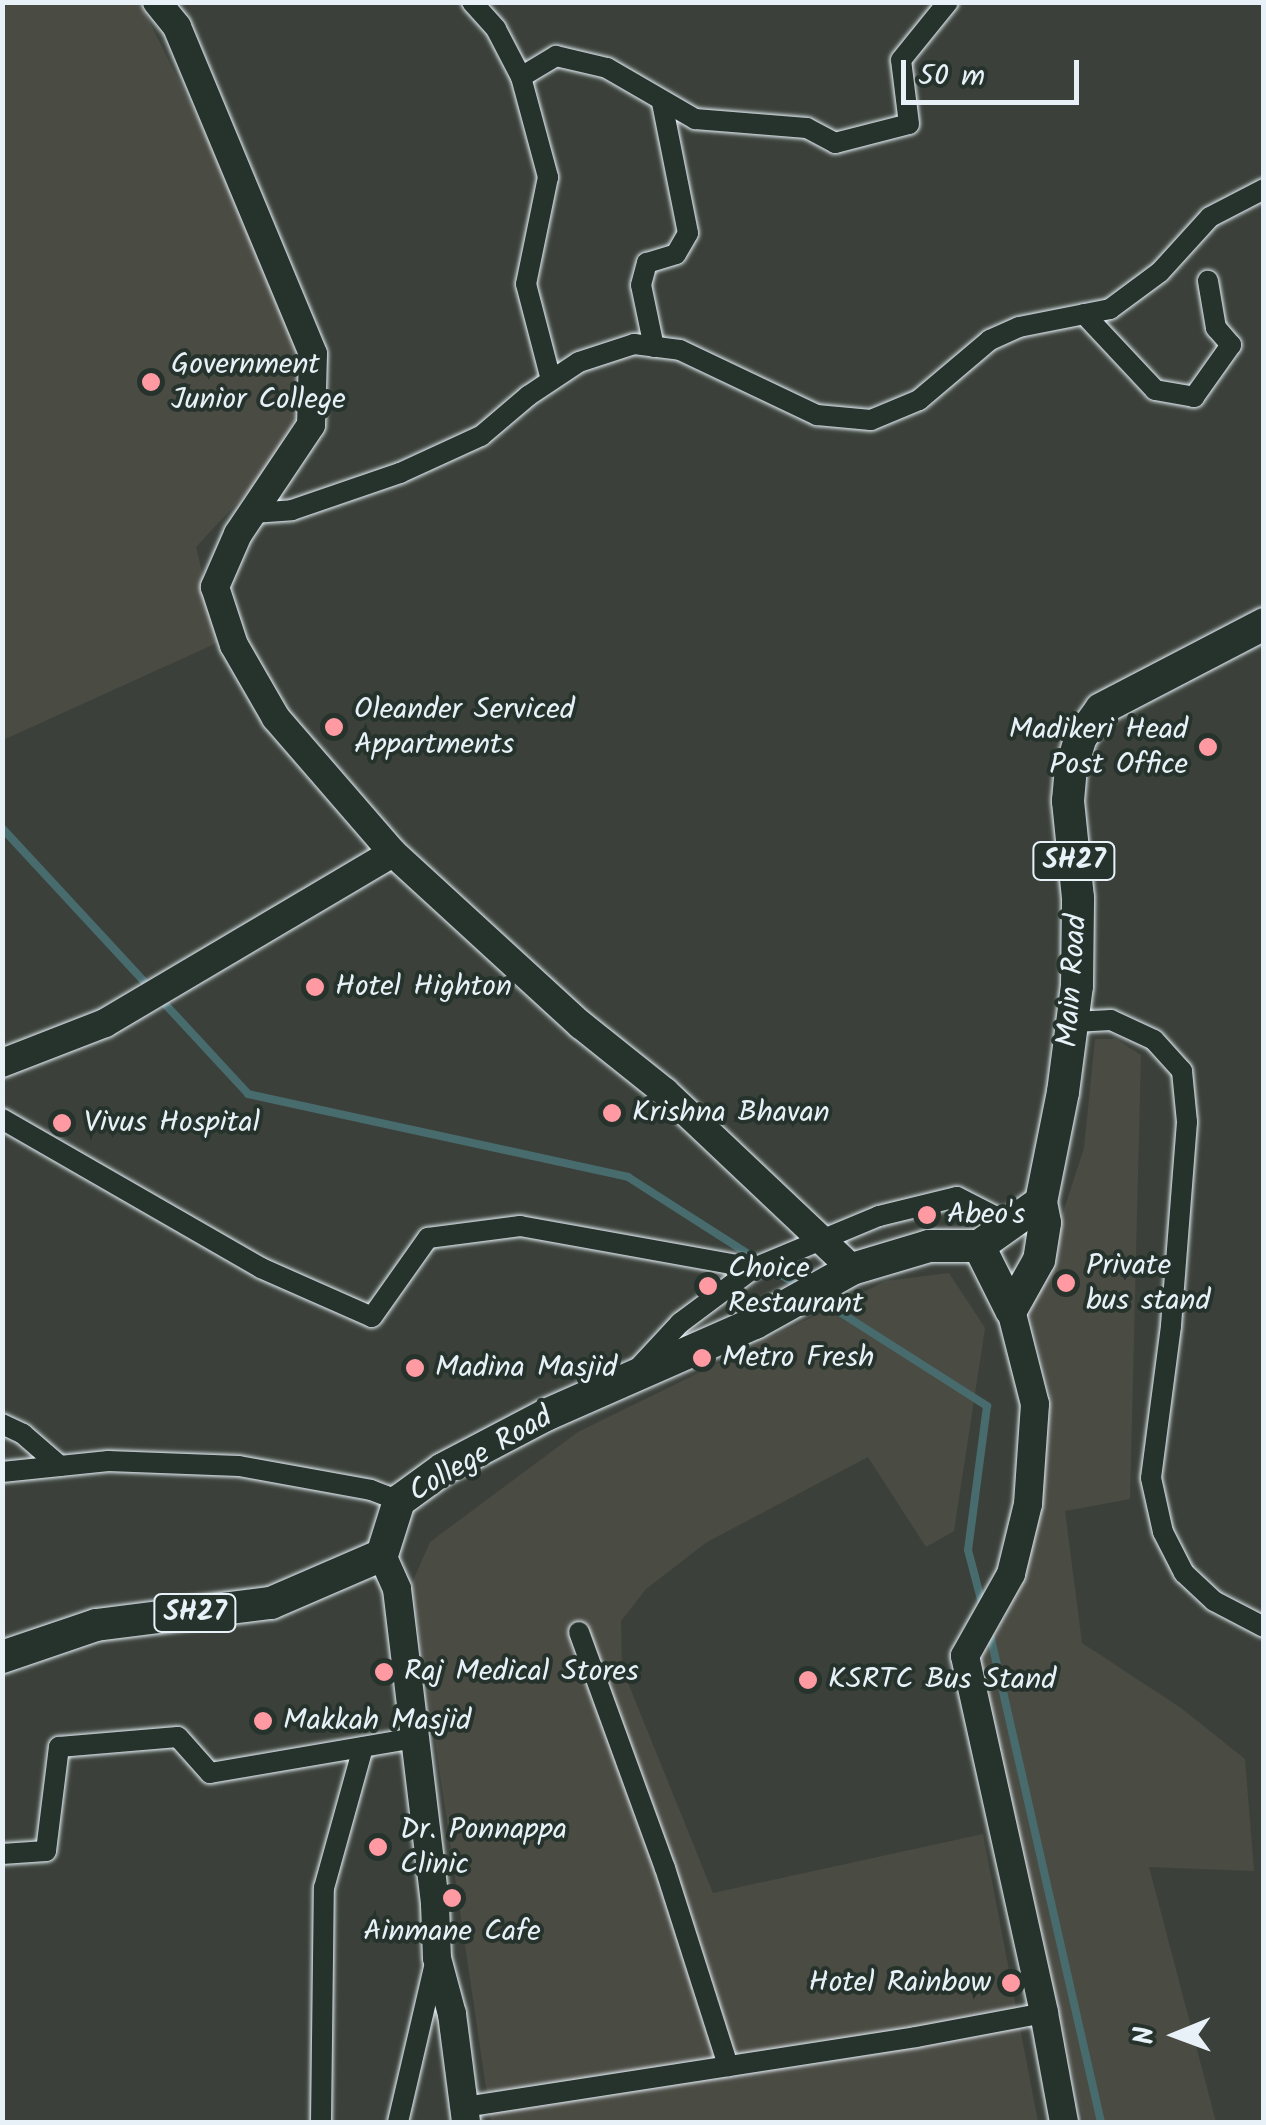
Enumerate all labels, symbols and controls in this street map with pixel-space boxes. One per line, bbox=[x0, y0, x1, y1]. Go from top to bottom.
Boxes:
scale bar bbox=[906, 40, 1084, 102]
text: 50 m bbox=[918, 53, 985, 101]
place label: Government Junior College bbox=[171, 347, 346, 418]
marker: Government Junior College bbox=[140, 371, 162, 393]
place label: Oleander Serviced Appartments bbox=[354, 692, 575, 762]
place label: Madikeri Head Post Office bbox=[1009, 712, 1188, 782]
marker: Oleander Serviced Appartments bbox=[323, 716, 345, 738]
marker: Madikeri Head Post Office bbox=[1197, 736, 1219, 758]
road number: SH27 bbox=[1032, 838, 1116, 884]
street label: Main Road bbox=[1050, 913, 1096, 1049]
place label: Hotel Highton bbox=[335, 969, 512, 1005]
marker: Hotel Highton bbox=[304, 976, 326, 998]
place label: Krishna Bhavan bbox=[632, 1095, 830, 1131]
marker: Krishna Bhavan bbox=[601, 1102, 623, 1124]
place label: Vivus Hospital bbox=[84, 1105, 260, 1141]
marker: Vivus Hospital bbox=[49, 1110, 75, 1136]
place label: Abeo's bbox=[947, 1197, 1025, 1233]
marker: Abeo's bbox=[916, 1204, 938, 1226]
place label: Private bus stand bbox=[1086, 1248, 1210, 1318]
place label: Choice Restaurant bbox=[728, 1251, 864, 1322]
marker: Private bus stand bbox=[1055, 1272, 1077, 1294]
marker: Choice Restaurant bbox=[697, 1275, 719, 1297]
place label: Metro Fresh bbox=[722, 1340, 874, 1376]
marker: Metro Fresh bbox=[691, 1347, 713, 1369]
place label: Madina Masjid bbox=[435, 1350, 617, 1386]
marker: Madina Masjid bbox=[404, 1357, 426, 1379]
street label: College Road bbox=[403, 1399, 559, 1511]
road number: SH27 bbox=[152, 1590, 238, 1636]
place label: Raj Medical Stores bbox=[404, 1654, 639, 1690]
marker: Raj Medical Stores bbox=[373, 1661, 395, 1683]
place label: KSRTC Bus Stand bbox=[828, 1662, 1056, 1698]
marker: KSRTC Bus Stand bbox=[797, 1669, 819, 1691]
place label: Makkah Masjid bbox=[283, 1703, 471, 1739]
marker: Makkah Masjid bbox=[252, 1710, 274, 1732]
place label: Dr. Ponnappa Clinic bbox=[400, 1812, 567, 1882]
marker: Dr. Ponnappa Clinic bbox=[365, 1834, 391, 1860]
marker: Ainmane Cafe bbox=[441, 1887, 463, 1909]
place label: Ainmane Cafe bbox=[363, 1914, 541, 1950]
place label: Hotel Rainbow bbox=[809, 1965, 991, 2001]
marker: Hotel Rainbow bbox=[1000, 1972, 1022, 1994]
north arrow bbox=[1126, 1985, 1226, 2085]
text: N bbox=[1123, 2026, 1168, 2045]

